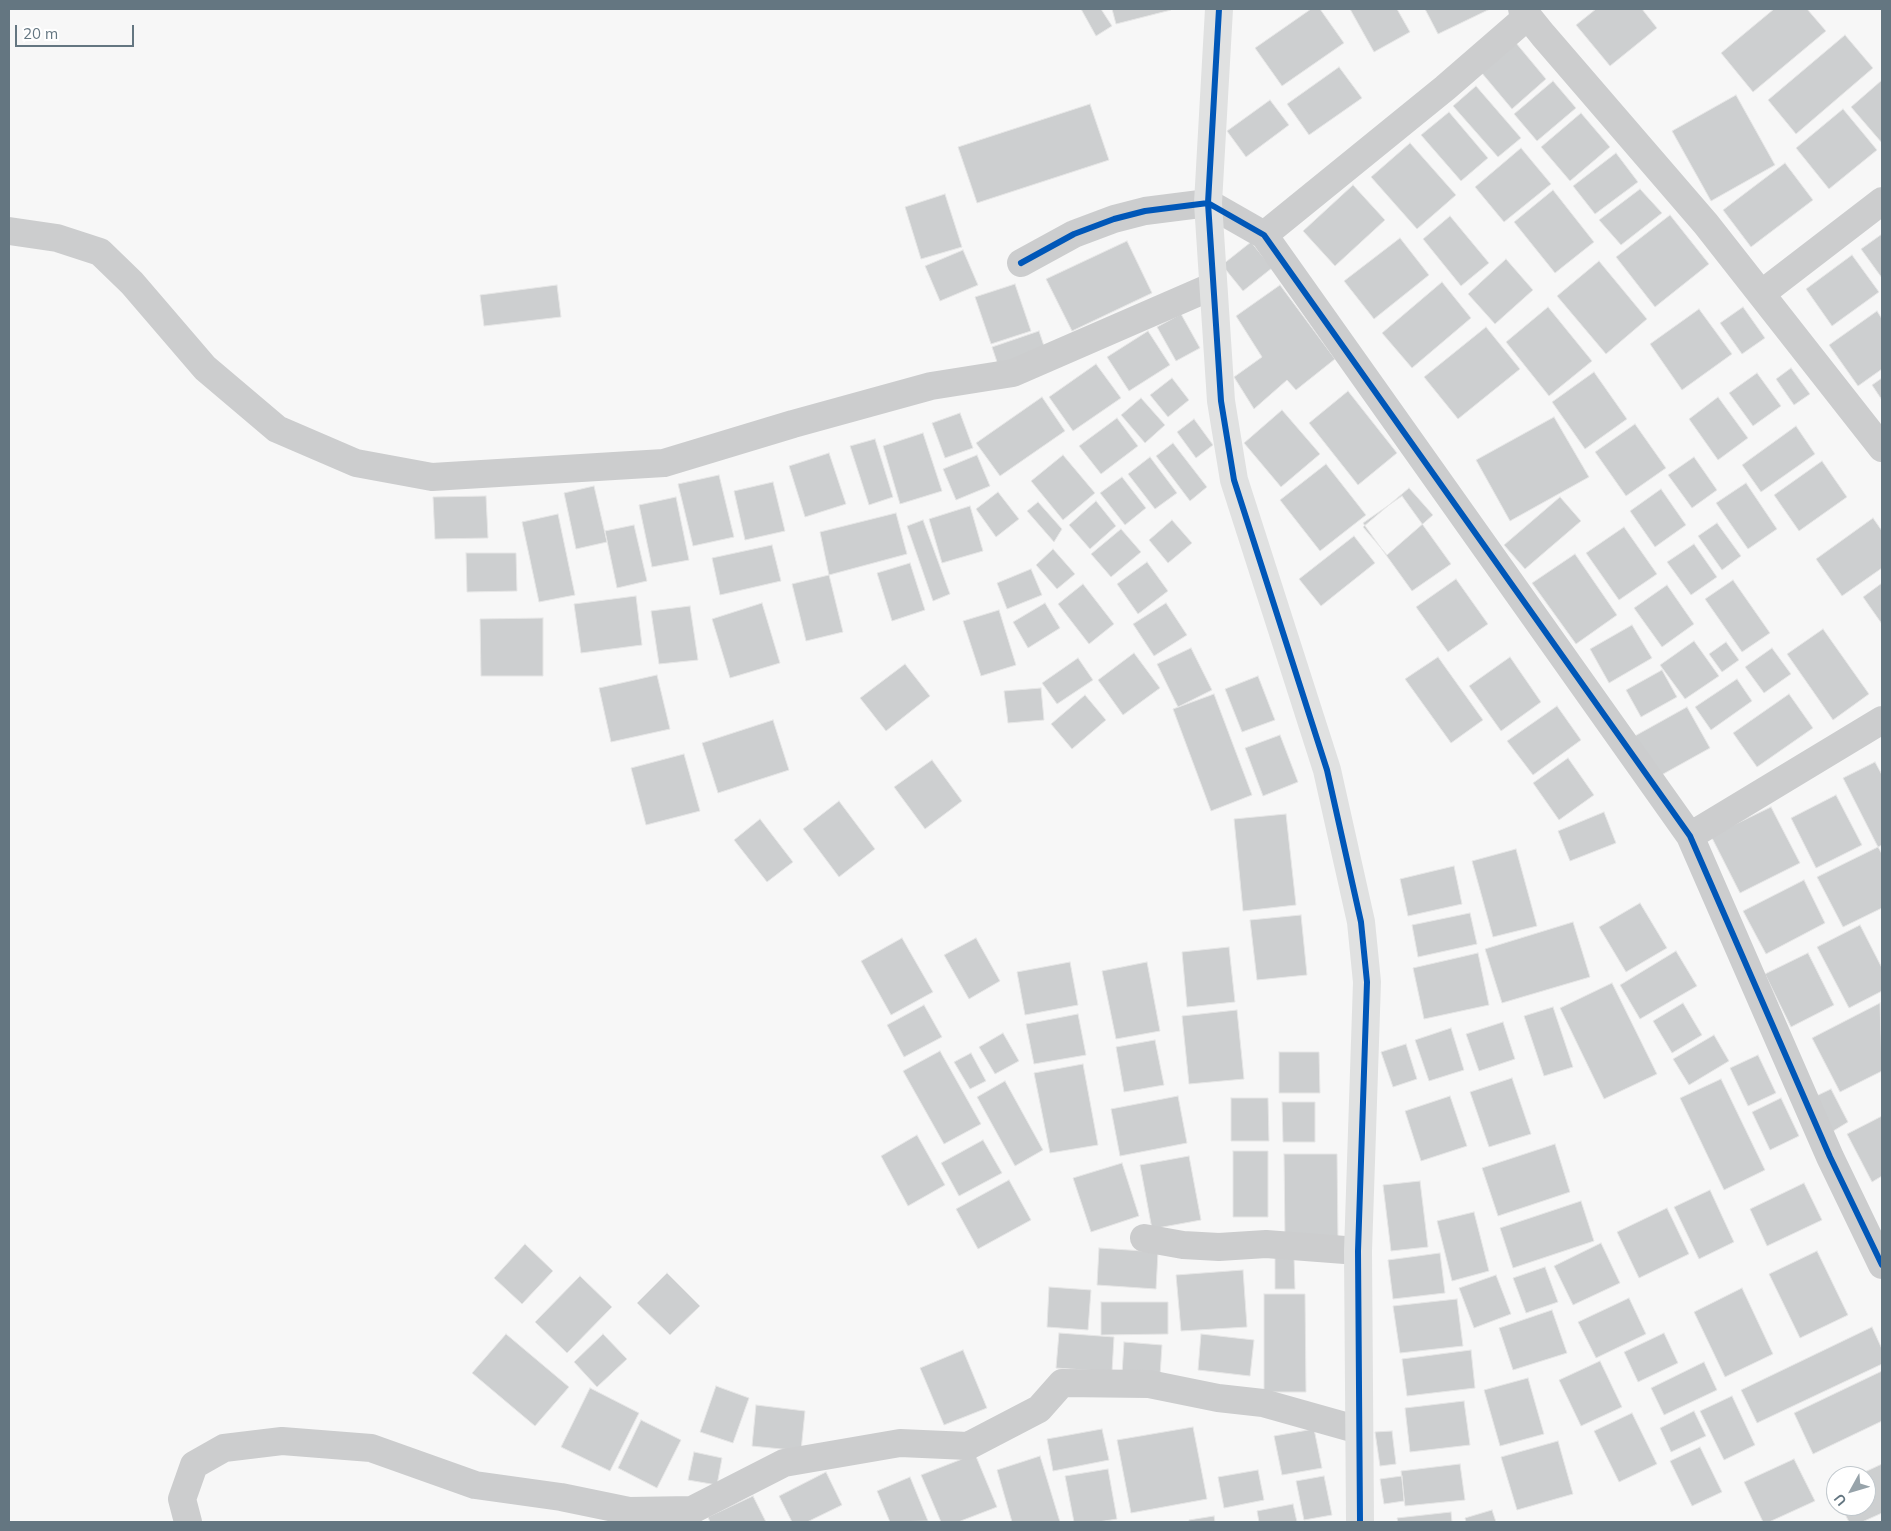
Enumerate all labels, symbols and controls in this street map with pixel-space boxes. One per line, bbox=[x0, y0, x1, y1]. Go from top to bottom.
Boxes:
scale bar bbox=[18, 15, 136, 47]
text: 20 m bbox=[23, 24, 58, 43]
north arrow bbox=[1826, 1466, 1876, 1516]
text: U bbox=[1830, 1490, 1850, 1510]

